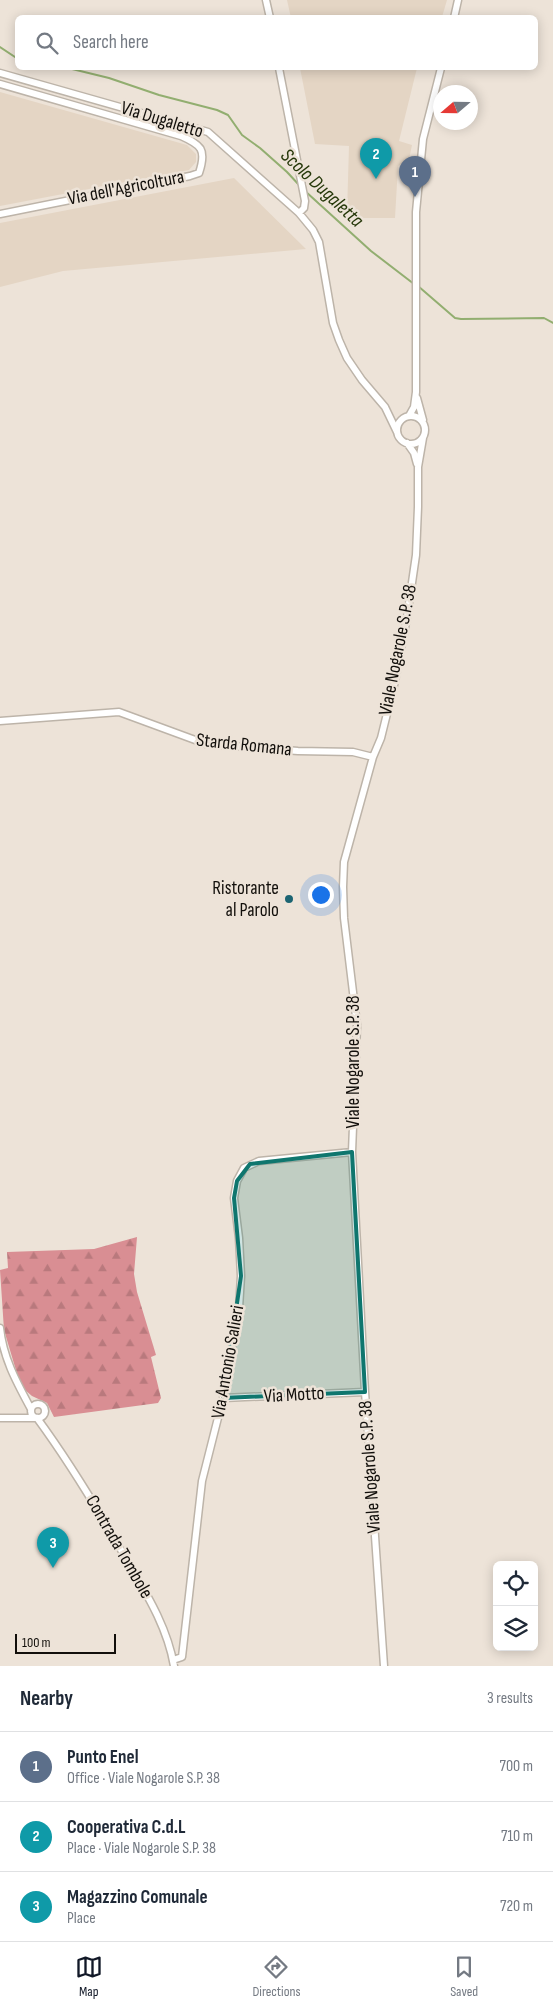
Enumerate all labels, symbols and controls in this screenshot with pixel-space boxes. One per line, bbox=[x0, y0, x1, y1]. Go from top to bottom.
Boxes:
search box bbox=[15, 15, 538, 70]
icon: search bbox=[33, 29, 61, 57]
text: Search here bbox=[73, 31, 149, 54]
north arrow bbox=[433, 85, 478, 130]
street label: Via Dugaletto bbox=[118, 97, 206, 143]
pin: 2 bbox=[360, 138, 392, 179]
water label: Scolo Dugaletta bbox=[276, 144, 368, 232]
pin: 1 bbox=[399, 156, 431, 197]
street label: Via dell'Agricoltura bbox=[66, 165, 186, 211]
street label: Viale Nogarole S.P. 38 bbox=[374, 583, 422, 717]
street label: Starda Romana bbox=[195, 729, 293, 761]
place label: Ristorante al Parolo bbox=[212, 877, 279, 922]
your location bbox=[308, 882, 334, 908]
marker: Ristorante al Parolo bbox=[283, 893, 295, 905]
street label: Viale Nogarole S.P. 38 bbox=[342, 996, 365, 1128]
street label: Via Antonio Salieri bbox=[207, 1303, 249, 1421]
street label: Via Motto bbox=[263, 1382, 325, 1408]
street label: Viale Nogarole S.P. 38 bbox=[354, 1400, 386, 1534]
street label: Contrada Tombole bbox=[80, 1491, 158, 1603]
pin: 3 bbox=[37, 1527, 69, 1568]
map controls bbox=[493, 1561, 538, 1651]
button: locate bbox=[493, 1561, 538, 1606]
button: layers bbox=[493, 1606, 538, 1651]
scale bar bbox=[15, 1631, 116, 1654]
text: 100 m bbox=[22, 1634, 51, 1651]
text: Nearby bbox=[20, 1686, 73, 1711]
text: 3 results bbox=[487, 1689, 533, 1708]
text: Punto Enel bbox=[67, 1746, 139, 1769]
text: 1 bbox=[33, 1757, 39, 1776]
text: 700 m bbox=[500, 1757, 533, 1776]
text: Office · Viale Nogarole S.P. 38 bbox=[67, 1769, 220, 1788]
text: Cooperativa C.d.L bbox=[67, 1816, 185, 1839]
text: 2 bbox=[32, 1827, 40, 1846]
text: 710 m bbox=[501, 1827, 533, 1846]
text: Place · Viale Nogarole S.P. 38 bbox=[67, 1839, 216, 1858]
text: Magazzino Comunale bbox=[67, 1886, 208, 1909]
text: 3 bbox=[32, 1897, 40, 1916]
text: 720 m bbox=[500, 1897, 533, 1916]
text: Place bbox=[67, 1909, 96, 1928]
tab: Map bbox=[75, 1953, 103, 2000]
tab: Directions bbox=[252, 1953, 301, 2000]
tab: Saved bbox=[450, 1953, 478, 2000]

